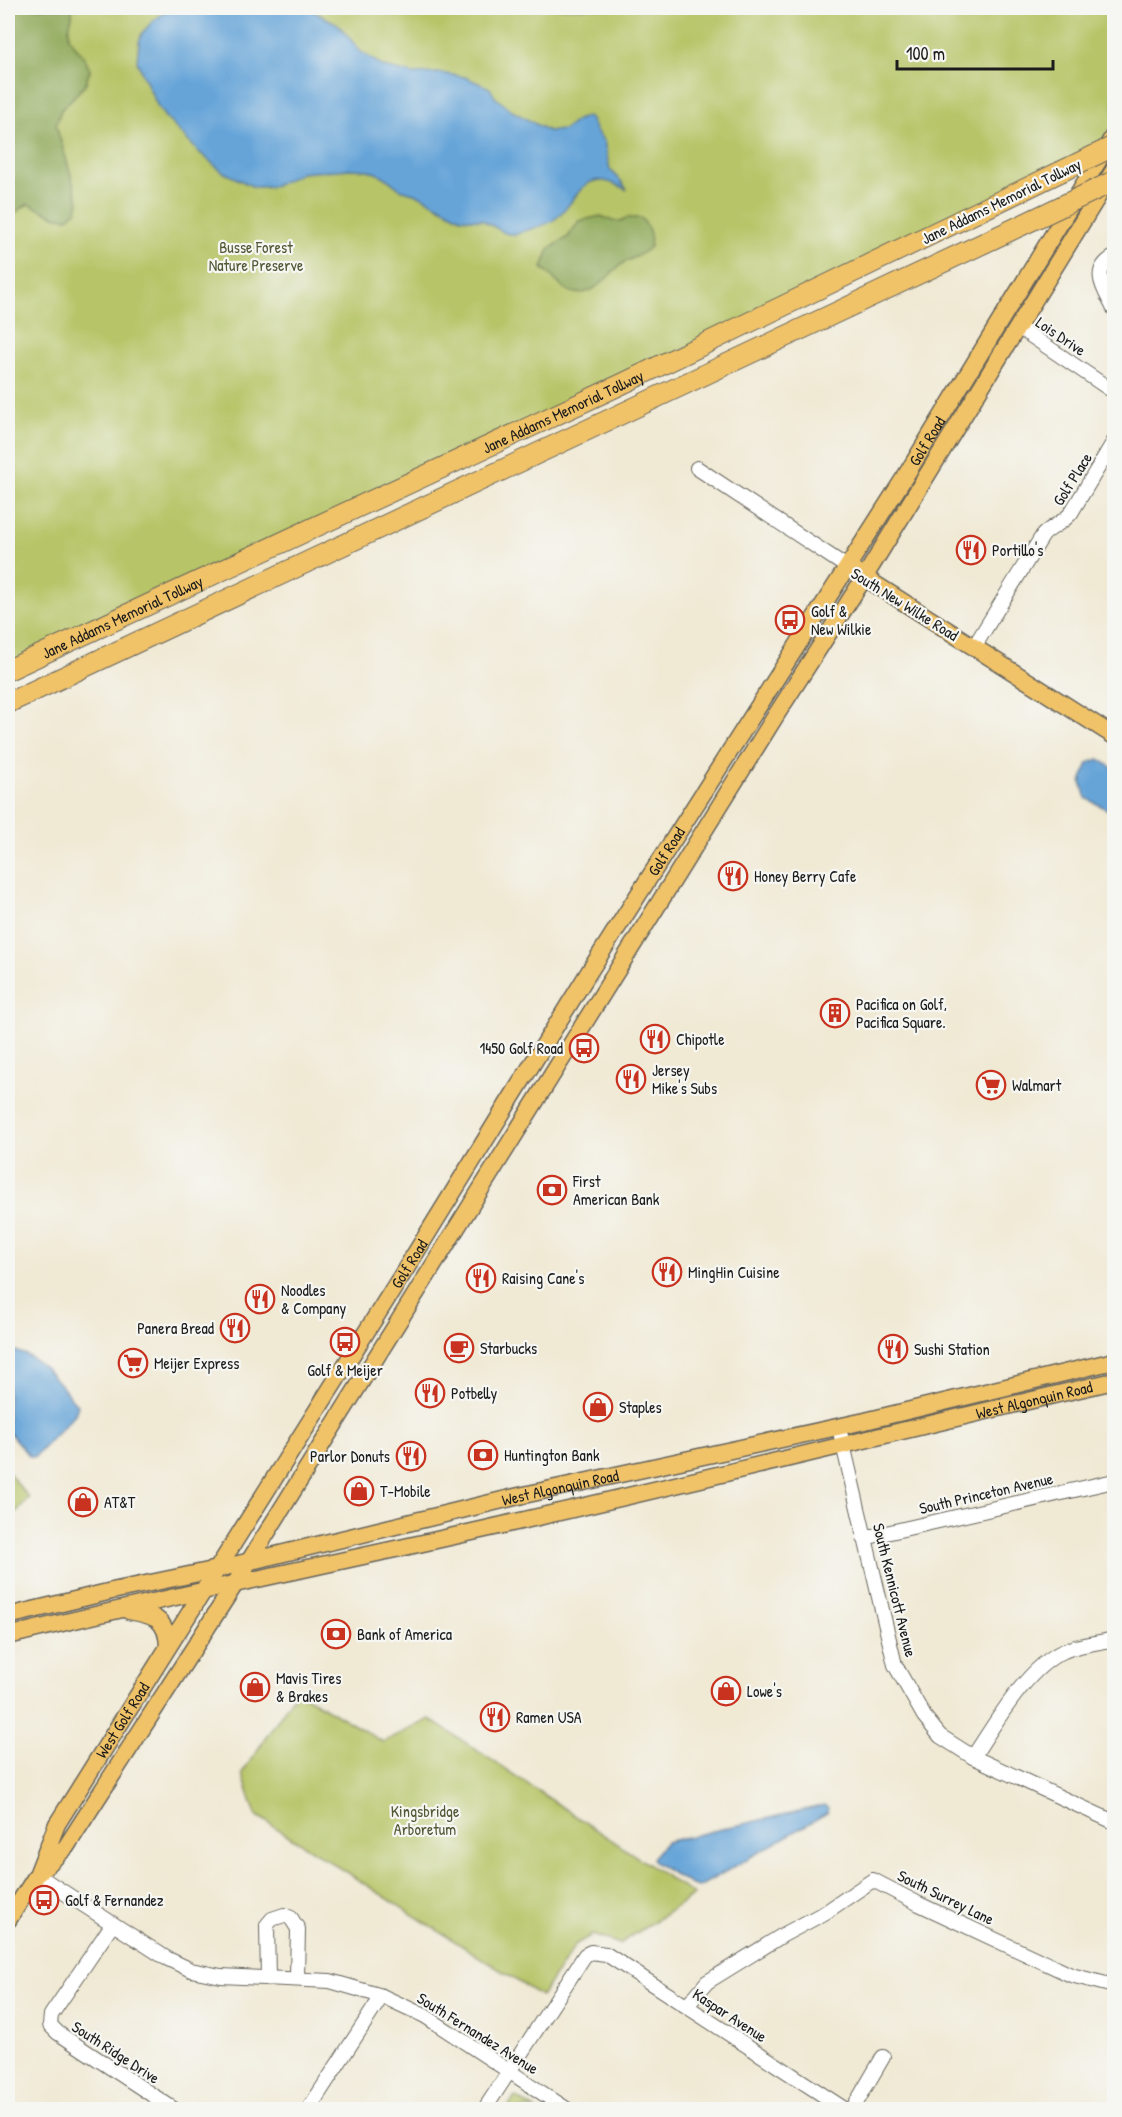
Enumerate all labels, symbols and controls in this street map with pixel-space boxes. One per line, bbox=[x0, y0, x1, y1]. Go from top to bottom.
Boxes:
scale bar bbox=[897, 33, 1053, 71]
text: 100 m bbox=[906, 41, 945, 66]
street label: Jane Addams Memorial Tollway bbox=[917, 153, 1085, 249]
park label: Busse Forest Nature Preserve bbox=[209, 236, 304, 276]
street label: Lois Drive bbox=[1032, 311, 1091, 361]
street label: Jane Addams Memorial Tollway bbox=[479, 364, 647, 459]
street label: Golf Road bbox=[903, 412, 950, 470]
street label: Golf Place bbox=[1047, 448, 1097, 510]
restaurant icon: Portillo's bbox=[955, 534, 987, 566]
place label: Portillo's bbox=[992, 539, 1044, 561]
street label: South New Wilke Road bbox=[847, 562, 963, 646]
street label: Jane Addams Memorial Tollway bbox=[38, 570, 207, 664]
place label: Golf & New Wilkie bbox=[811, 600, 872, 640]
bus stop icon: Golf & New Wilkie bbox=[774, 604, 806, 636]
street label: Golf Road bbox=[642, 823, 690, 880]
restaurant icon: Honey Berry Cafe bbox=[717, 860, 749, 892]
place label: Honey Berry Cafe bbox=[754, 865, 857, 887]
place label: Pacifica on Golf, Pacifica Square. bbox=[856, 993, 947, 1033]
building icon: Pacifica on Golf, Pacifica Square. bbox=[819, 997, 851, 1029]
restaurant icon: Chipotle bbox=[639, 1023, 671, 1055]
place label: Chipotle bbox=[676, 1028, 725, 1050]
bus stop icon: 1450 Golf Road bbox=[568, 1032, 600, 1064]
place label: 1450 Golf Road bbox=[480, 1037, 563, 1059]
place label: Jersey Mike's Subs bbox=[652, 1059, 717, 1099]
restaurant icon: Jersey Mike's Subs bbox=[615, 1063, 647, 1095]
supermarket icon: Walmart bbox=[975, 1069, 1007, 1101]
place label: Walmart bbox=[1012, 1074, 1062, 1096]
place label: First American Bank bbox=[572, 1170, 660, 1210]
bank icon: First American Bank bbox=[536, 1174, 568, 1206]
street label: Golf Road bbox=[385, 1235, 433, 1293]
restaurant icon: MingHin Cuisine bbox=[651, 1256, 683, 1288]
place label: MingHin Cuisine bbox=[688, 1261, 780, 1283]
restaurant icon: Raising Cane's bbox=[465, 1262, 497, 1294]
place label: Raising Cane's bbox=[502, 1267, 584, 1289]
place label: Noodles & Company bbox=[281, 1279, 347, 1319]
restaurant icon: Noodles & Company bbox=[244, 1283, 276, 1315]
restaurant icon: Panera Bread bbox=[219, 1312, 251, 1344]
place label: Panera Bread bbox=[137, 1317, 214, 1339]
bus stop icon: Golf & Meijer bbox=[329, 1326, 361, 1358]
cafe icon: Starbucks bbox=[443, 1332, 475, 1364]
restaurant icon: Sushi Station bbox=[877, 1333, 909, 1365]
place label: Starbucks bbox=[480, 1337, 537, 1359]
place label: Sushi Station bbox=[914, 1338, 990, 1360]
supermarket icon: Meijer Express bbox=[117, 1347, 149, 1379]
place label: Meijer Express bbox=[154, 1352, 239, 1374]
place label: Golf & Meijer bbox=[307, 1359, 383, 1381]
street label: West Algonquin Road bbox=[974, 1375, 1095, 1424]
restaurant icon: Potbelly bbox=[414, 1377, 446, 1409]
place label: Potbelly bbox=[451, 1382, 498, 1404]
shop icon: Staples bbox=[582, 1391, 614, 1423]
place label: Staples bbox=[619, 1396, 662, 1418]
bank icon: Huntington Bank bbox=[467, 1439, 499, 1471]
restaurant icon: Parlor Donuts bbox=[395, 1440, 427, 1472]
place label: Huntington Bank bbox=[504, 1444, 600, 1466]
place label: Parlor Donuts bbox=[310, 1445, 390, 1467]
street label: West Algonquin Road bbox=[499, 1464, 621, 1511]
street label: South Princeton Avenue bbox=[917, 1467, 1056, 1519]
shop icon: T-Mobile bbox=[343, 1475, 375, 1507]
place label: T-Mobile bbox=[380, 1480, 431, 1502]
shop icon: AT&T bbox=[67, 1486, 99, 1518]
place label: AT&T bbox=[104, 1491, 136, 1513]
street label: South Kennicott Avenue bbox=[868, 1521, 922, 1660]
bank icon: Bank of America bbox=[320, 1618, 352, 1650]
place label: Bank of America bbox=[357, 1623, 452, 1645]
place label: Mavis Tires & Brakes bbox=[276, 1667, 341, 1707]
shop icon: Mavis Tires & Brakes bbox=[239, 1671, 271, 1703]
shop icon: Lowe's bbox=[710, 1675, 742, 1707]
street label: West Golf Road bbox=[90, 1678, 154, 1762]
place label: Lowe's bbox=[747, 1680, 782, 1702]
restaurant icon: Ramen USA bbox=[479, 1701, 511, 1733]
place label: Ramen USA bbox=[516, 1706, 582, 1728]
park label: Kingsbridge Arboretum bbox=[391, 1800, 460, 1840]
street label: South Surrey Lane bbox=[894, 1864, 998, 1930]
bus stop icon: Golf & Fernandez bbox=[28, 1884, 60, 1916]
place label: Golf & Fernandez bbox=[65, 1889, 164, 1911]
street label: Kaspar Avenue bbox=[689, 1983, 772, 2048]
street label: South Fernandez Avenue bbox=[413, 1987, 543, 2080]
street label: South Ridge Drive bbox=[68, 2015, 165, 2089]

